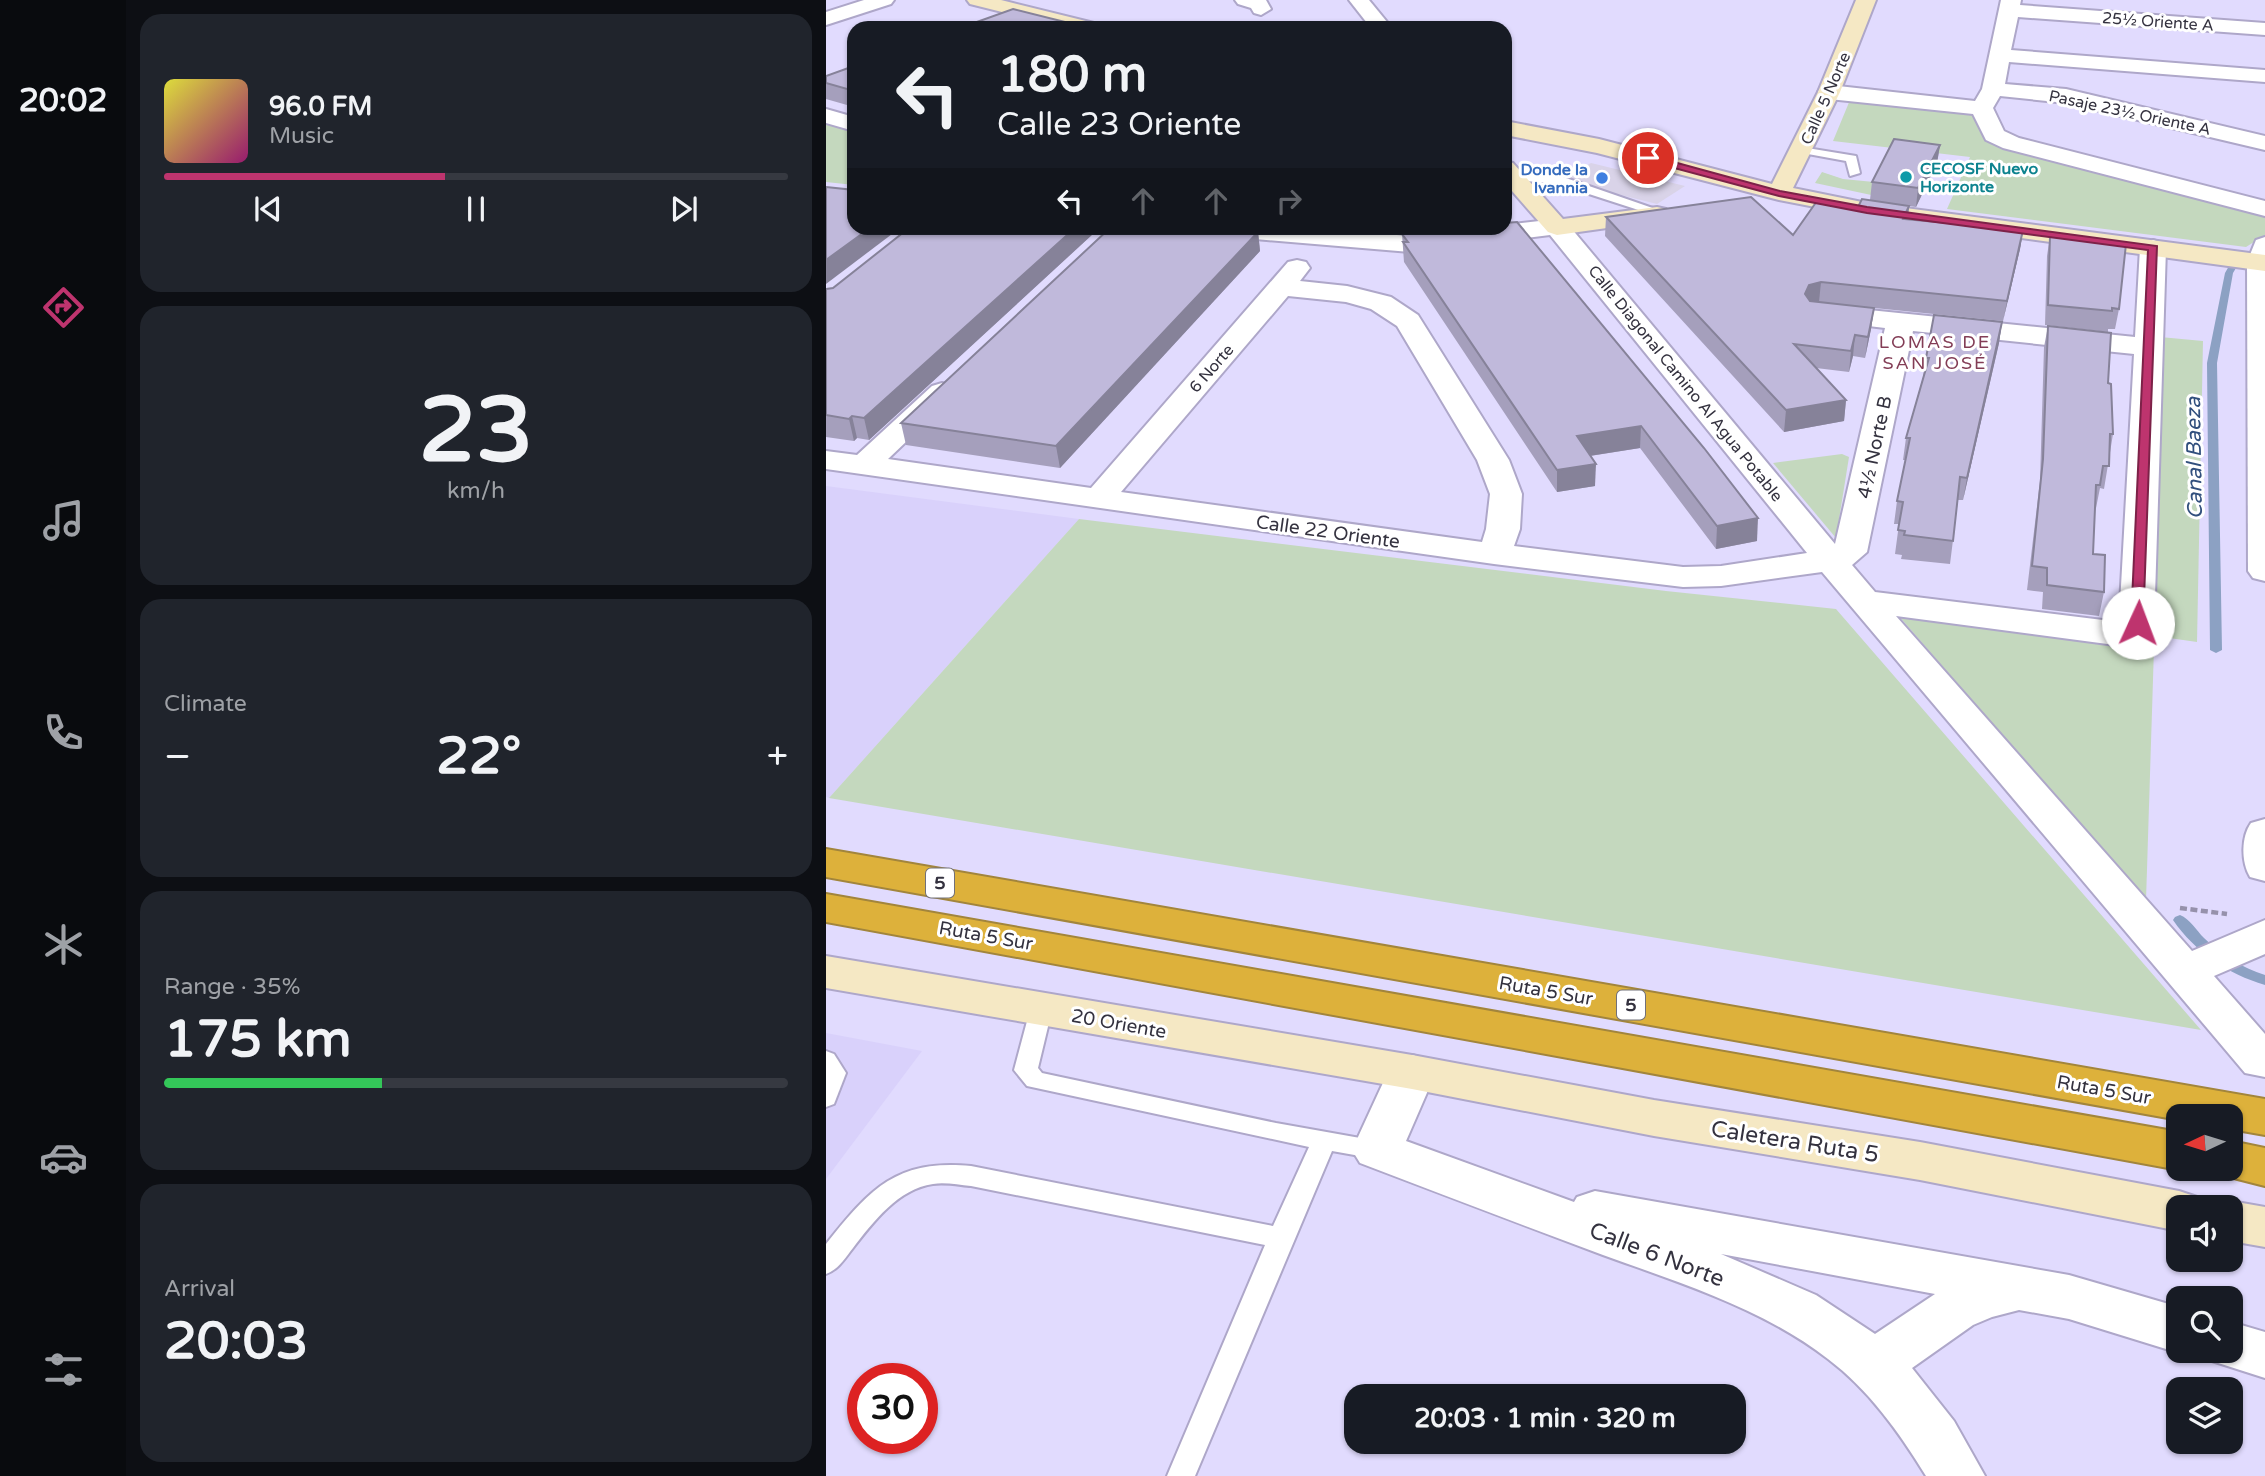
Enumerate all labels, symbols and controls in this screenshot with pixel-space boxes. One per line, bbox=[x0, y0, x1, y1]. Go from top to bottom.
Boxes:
street label: 25½ Oriente A bbox=[2101, 8, 2214, 36]
text: 180 m bbox=[997, 46, 1147, 105]
icon: left bbox=[882, 49, 973, 140]
street label: Calle 5 Norte bbox=[1797, 49, 1855, 148]
text: 20:02 bbox=[19, 82, 107, 120]
street label: Pasaje 23½ Oriente A bbox=[2047, 86, 2213, 140]
text: 96.0 FM bbox=[269, 91, 372, 122]
text: Calle 23 Oriente bbox=[997, 106, 1241, 144]
text: Music bbox=[269, 122, 334, 150]
pin bbox=[1618, 128, 1678, 188]
icon: arrive bbox=[1629, 139, 1667, 177]
place label: CECOSF Nuevo Horizonte bbox=[1920, 159, 2038, 197]
place label: Donde la Ivannia bbox=[1521, 160, 1588, 198]
marker: CECOSF Nuevo Horizonte bbox=[1898, 169, 1914, 185]
marker: Donde la Ivannia bbox=[1594, 170, 1610, 186]
icon: left bbox=[1051, 182, 1089, 220]
icon: ahead bbox=[1124, 182, 1162, 220]
icon: ahead bbox=[1197, 182, 1235, 220]
icon: right bbox=[1270, 182, 1308, 220]
icon: previous bbox=[249, 190, 287, 228]
icon: pause bbox=[457, 190, 495, 228]
icon: next bbox=[665, 190, 703, 228]
street label: Calle Diagonal Camino Al Agua Potable bbox=[1584, 261, 1787, 506]
icon: directions bbox=[39, 283, 88, 332]
district label: LOMAS DE SAN JOSÉ bbox=[1879, 331, 1991, 374]
street label: 6 Norte bbox=[1185, 340, 1238, 397]
text: 23 bbox=[419, 376, 533, 486]
street label: 4½ Norte B bbox=[1853, 394, 1897, 501]
water label: Canal Baeza bbox=[2181, 396, 2208, 519]
text: km/h bbox=[447, 477, 505, 505]
icon: music bbox=[39, 496, 88, 545]
street label: Calle 22 Oriente bbox=[1254, 511, 1401, 553]
position arrow bbox=[2101, 586, 2175, 660]
text: Climate bbox=[164, 690, 247, 718]
icon: phone bbox=[39, 708, 88, 757]
text: 22° bbox=[436, 725, 521, 788]
text: − bbox=[164, 734, 191, 780]
text: + bbox=[767, 734, 788, 780]
road number: 5 bbox=[926, 868, 954, 898]
street label: Ruta 5 Sur bbox=[937, 917, 1035, 955]
icon: climate bbox=[39, 920, 88, 969]
street label: Ruta 5 Sur bbox=[1497, 972, 1595, 1010]
text: Range · 35% bbox=[164, 973, 300, 1001]
road number: 5 bbox=[1617, 990, 1645, 1020]
street label: 20 Oriente bbox=[1070, 1005, 1168, 1043]
text: 175 km bbox=[164, 1008, 352, 1071]
street label: Ruta 5 Sur bbox=[2055, 1071, 2153, 1109]
north arrow bbox=[2166, 1104, 2244, 1181]
map controls bbox=[2166, 1104, 2243, 1454]
street label: Caletera Ruta 5 bbox=[1709, 1115, 1881, 1169]
icon: car bbox=[39, 1133, 88, 1182]
button: sound bbox=[2166, 1195, 2243, 1272]
street label: Calle 6 Norte bbox=[1585, 1216, 1728, 1294]
text: Arrival bbox=[164, 1275, 235, 1303]
button: search bbox=[2166, 1286, 2243, 1363]
text: 20:03 bbox=[164, 1310, 308, 1373]
icon: filters bbox=[39, 1345, 88, 1394]
speed limit sign: 30 bbox=[847, 1363, 938, 1454]
button: layers bbox=[2166, 1377, 2243, 1454]
text: 20:03 · 1 min · 320 m bbox=[1414, 1403, 1676, 1434]

